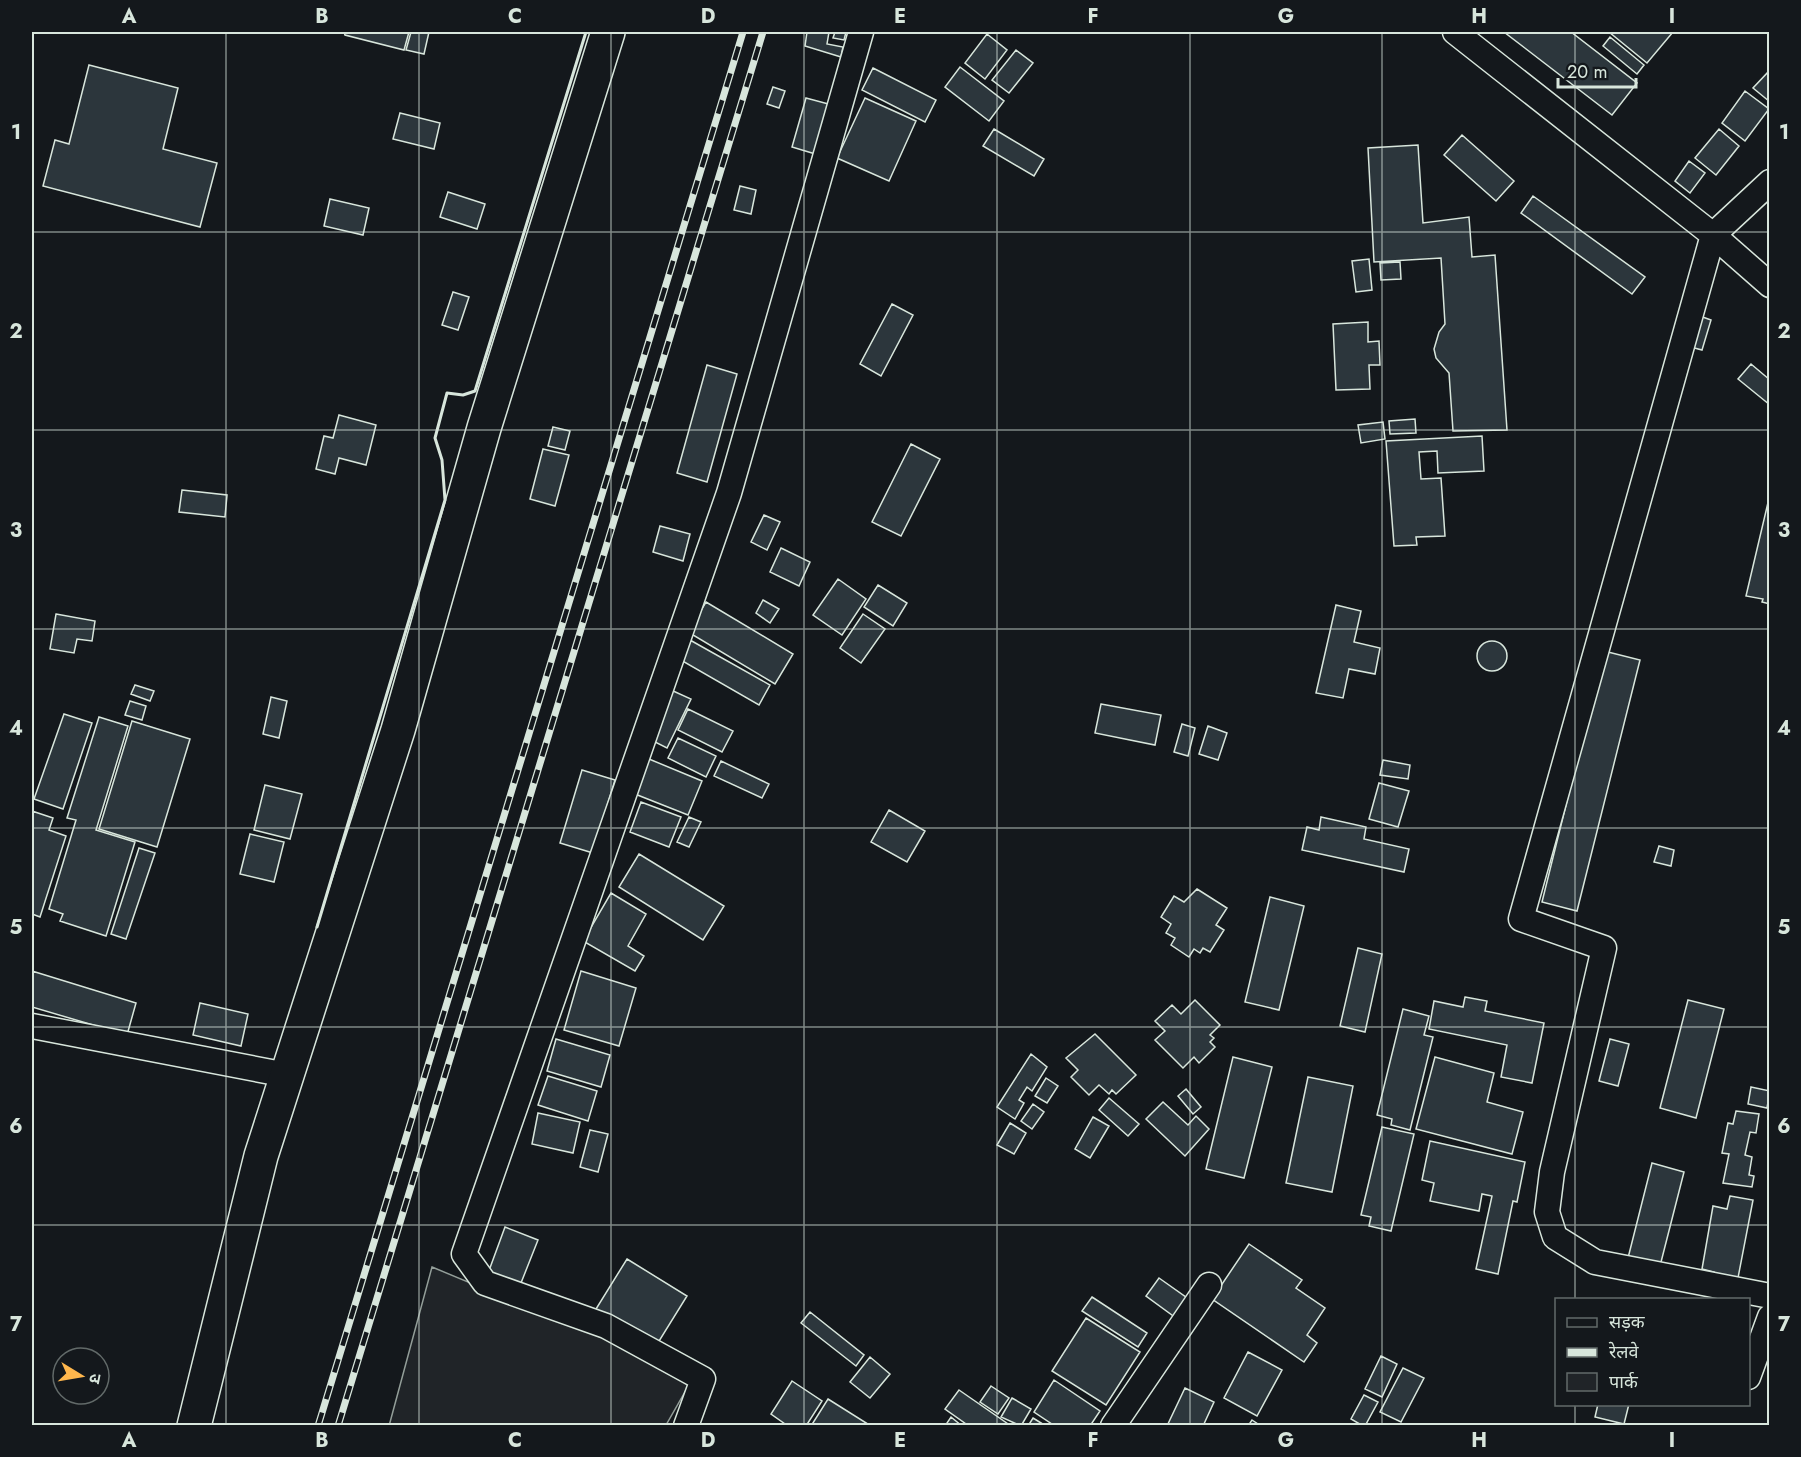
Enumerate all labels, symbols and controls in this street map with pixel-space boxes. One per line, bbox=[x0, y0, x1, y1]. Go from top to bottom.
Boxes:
text: A bbox=[121, 2, 137, 31]
text: B bbox=[315, 2, 329, 31]
text: C bbox=[508, 2, 522, 31]
text: D bbox=[701, 2, 715, 31]
text: E bbox=[894, 2, 906, 31]
text: F bbox=[1087, 2, 1099, 31]
text: G bbox=[1278, 2, 1294, 31]
text: H bbox=[1471, 2, 1487, 31]
text: I bbox=[1669, 2, 1675, 31]
scale bar bbox=[1558, 51, 1636, 89]
text: 20 m bbox=[1567, 59, 1607, 85]
text: 1 bbox=[11, 118, 21, 147]
text: 1 bbox=[1779, 118, 1789, 147]
text: 2 bbox=[9, 317, 23, 346]
text: 2 bbox=[1777, 317, 1791, 346]
text: 3 bbox=[10, 516, 22, 545]
text: 3 bbox=[1778, 516, 1790, 545]
text: 4 bbox=[9, 714, 23, 743]
text: 4 bbox=[1777, 714, 1791, 743]
text: 5 bbox=[10, 913, 23, 942]
text: 5 bbox=[1778, 913, 1791, 942]
text: 6 bbox=[9, 1112, 23, 1141]
text: 6 bbox=[1777, 1112, 1791, 1141]
legend bbox=[1555, 1298, 1750, 1406]
text: सड़क bbox=[1609, 1309, 1646, 1335]
text: 7 bbox=[10, 1310, 23, 1339]
text: 7 bbox=[1778, 1310, 1791, 1339]
text: रेलवे bbox=[1608, 1339, 1640, 1365]
north arrow bbox=[51, 1346, 111, 1406]
text: पार्क bbox=[1609, 1369, 1639, 1395]
text: उ bbox=[83, 1372, 107, 1386]
text: A bbox=[121, 1426, 137, 1455]
text: B bbox=[315, 1426, 329, 1455]
text: C bbox=[508, 1426, 522, 1455]
text: D bbox=[701, 1426, 715, 1455]
text: E bbox=[894, 1426, 906, 1455]
text: F bbox=[1087, 1426, 1099, 1455]
text: G bbox=[1278, 1426, 1294, 1455]
text: H bbox=[1471, 1426, 1487, 1455]
text: I bbox=[1669, 1426, 1675, 1455]

